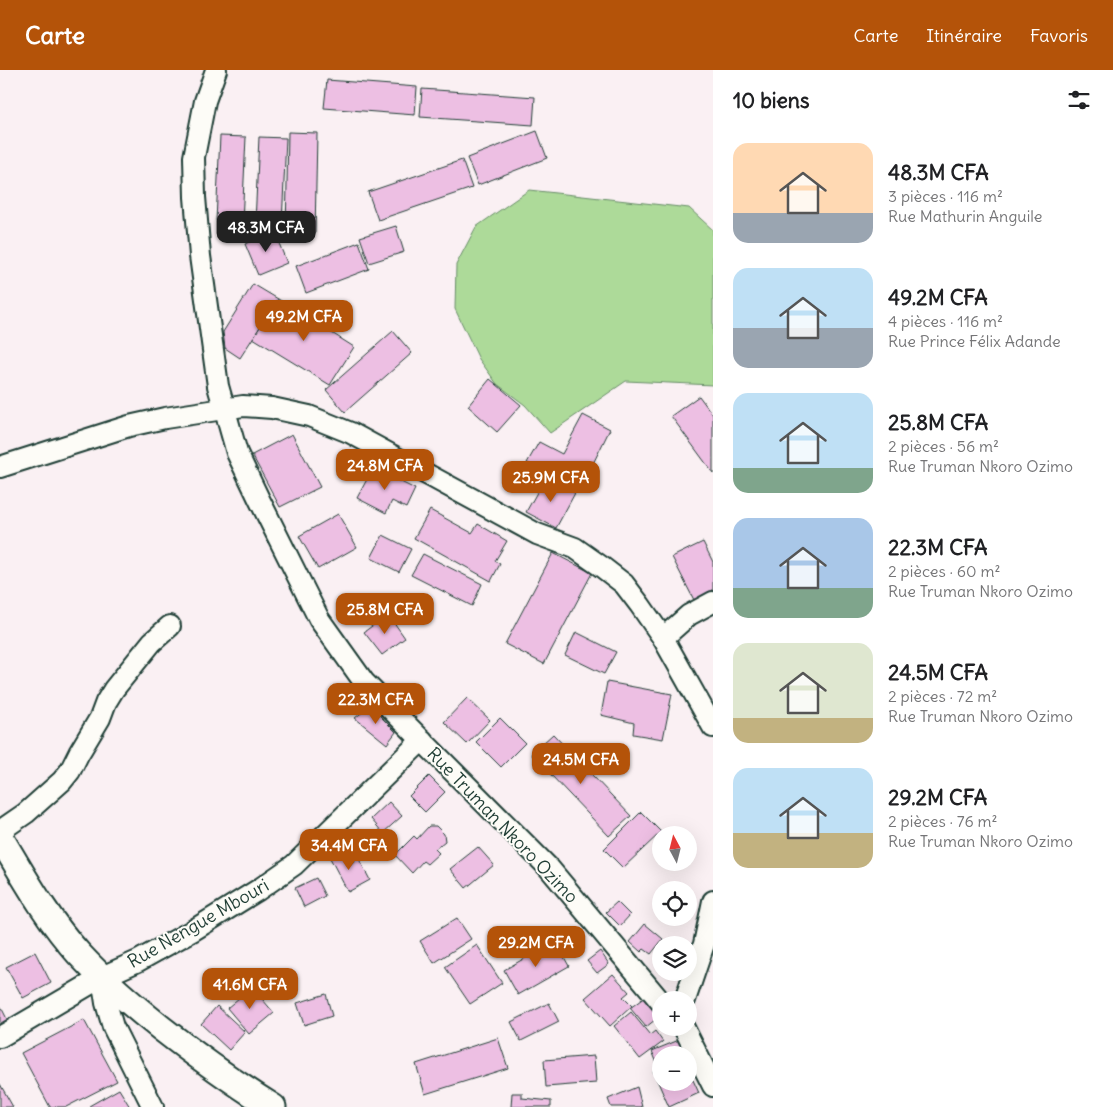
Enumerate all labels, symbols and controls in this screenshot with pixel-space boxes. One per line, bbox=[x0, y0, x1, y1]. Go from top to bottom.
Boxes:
text: Carte bbox=[25, 20, 85, 50]
text: Carte bbox=[853, 24, 898, 47]
text: Itinéraire bbox=[926, 24, 1002, 47]
text: Favoris bbox=[1030, 24, 1088, 47]
icon: filters bbox=[1065, 86, 1093, 114]
text: 10 biens bbox=[733, 87, 809, 114]
text: 48.3M CFA bbox=[888, 159, 989, 186]
icon: home bbox=[773, 163, 833, 223]
text: 3 pièces · 116 m² bbox=[888, 186, 1003, 206]
text: Rue Mathurin Anguile bbox=[888, 206, 1042, 226]
pin: 48.3M CFA bbox=[209, 210, 323, 253]
text: 48.3M CFA bbox=[228, 217, 304, 237]
text: 49.2M CFA bbox=[888, 284, 988, 311]
icon: home bbox=[773, 288, 833, 348]
pin: 49.2M CFA bbox=[247, 300, 361, 342]
text: 49.2M CFA bbox=[266, 306, 342, 326]
text: 4 pièces · 116 m² bbox=[888, 311, 1003, 331]
text: Rue Prince Félix Adande bbox=[888, 331, 1061, 351]
text: 25.8M CFA bbox=[888, 409, 988, 436]
icon: home bbox=[773, 413, 833, 473]
text: 2 pièces · 56 m² bbox=[888, 436, 999, 456]
pin: 24.8M CFA bbox=[328, 448, 442, 491]
text: 24.8M CFA bbox=[347, 455, 423, 475]
text: Rue Truman Nkoro Ozimo bbox=[888, 456, 1073, 476]
pin: 25.9M CFA bbox=[494, 460, 608, 503]
text: 25.9M CFA bbox=[513, 467, 589, 487]
text: 22.3M CFA bbox=[888, 534, 987, 561]
icon: home bbox=[773, 538, 833, 598]
text: 2 pièces · 60 m² bbox=[888, 561, 1000, 581]
text: Rue Truman Nkoro Ozimo bbox=[888, 581, 1073, 601]
pin: 25.8M CFA bbox=[328, 592, 442, 635]
text: 25.8M CFA bbox=[347, 599, 423, 619]
text: 24.5M CFA bbox=[888, 659, 988, 686]
icon: home bbox=[773, 663, 833, 723]
pin: 22.3M CFA bbox=[319, 682, 433, 725]
text: 2 pièces · 72 m² bbox=[888, 686, 997, 706]
text: 22.3M CFA bbox=[338, 689, 414, 709]
text: Rue Truman Nkoro Ozimo bbox=[888, 706, 1073, 726]
street label: Rue Truman Nkoro Ozimo bbox=[422, 742, 584, 908]
pin: 24.5M CFA bbox=[524, 742, 638, 785]
text: 24.5M CFA bbox=[543, 749, 619, 769]
text: 29.2M CFA bbox=[888, 784, 987, 811]
icon: home bbox=[773, 788, 833, 848]
text: 2 pièces · 76 m² bbox=[888, 811, 998, 831]
north arrow bbox=[652, 826, 698, 871]
map controls bbox=[652, 826, 697, 1091]
pin: 34.4M CFA bbox=[292, 828, 406, 871]
text: Rue Truman Nkoro Ozimo bbox=[888, 831, 1073, 851]
text: 34.4M CFA bbox=[311, 835, 387, 855]
street label: Rue Nengue Mbouri bbox=[123, 873, 273, 973]
button: locate bbox=[652, 881, 697, 926]
pin: 29.2M CFA bbox=[479, 926, 593, 968]
text: 29.2M CFA bbox=[498, 932, 574, 952]
button: layers bbox=[652, 936, 697, 981]
pin: 41.6M CFA bbox=[193, 968, 307, 1010]
text: 41.6M CFA bbox=[213, 974, 287, 994]
button: + bbox=[652, 991, 697, 1036]
button: − bbox=[652, 1046, 697, 1091]

